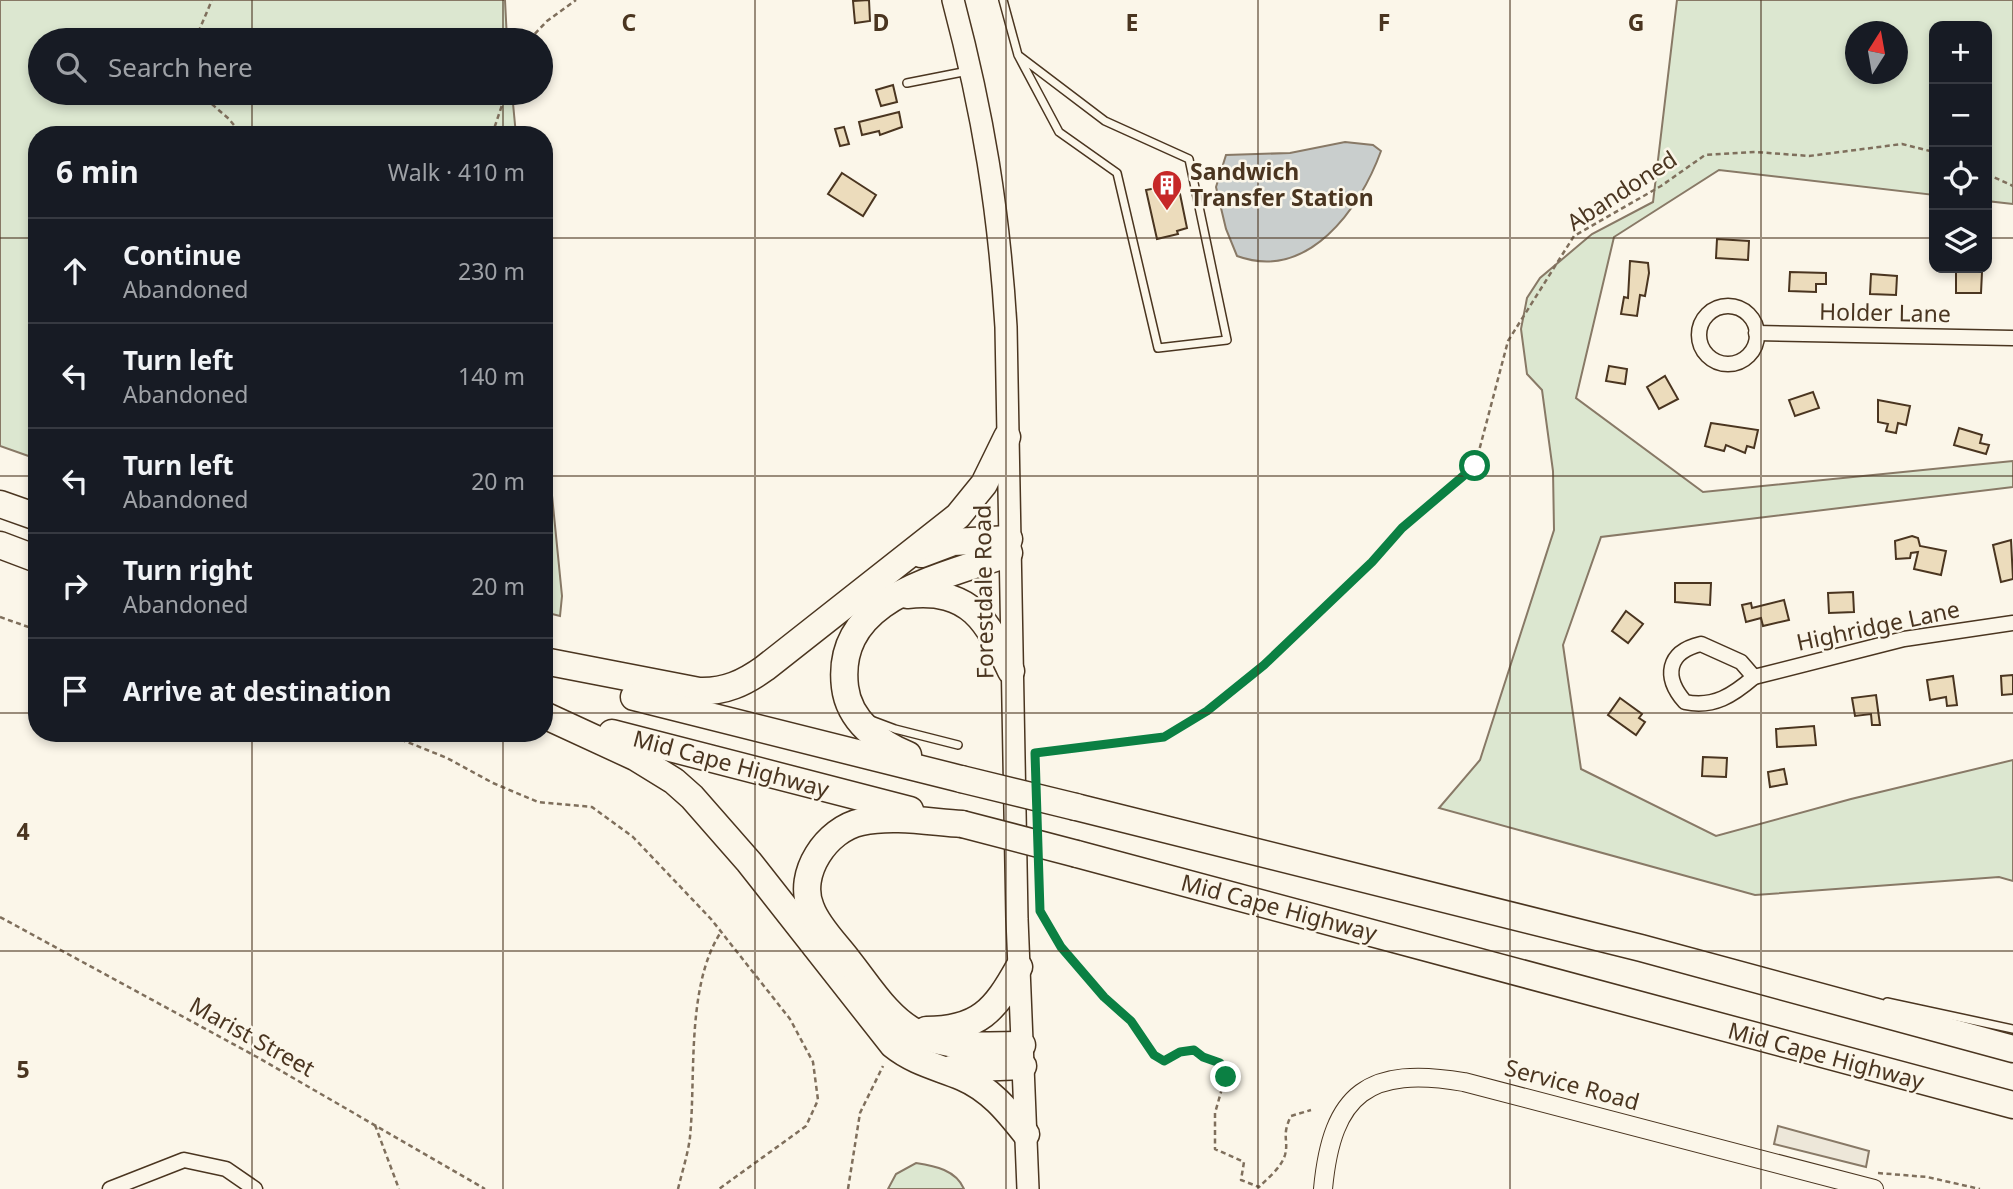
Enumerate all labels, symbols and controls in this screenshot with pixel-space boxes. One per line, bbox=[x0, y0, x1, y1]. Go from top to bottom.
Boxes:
text: C bbox=[622, 6, 637, 38]
text: D bbox=[873, 6, 889, 38]
text: E bbox=[1126, 6, 1138, 38]
text: F bbox=[1378, 6, 1390, 38]
text: G bbox=[1628, 6, 1644, 38]
north arrow bbox=[1845, 21, 1908, 84]
map controls bbox=[1929, 21, 1992, 273]
button: + bbox=[1929, 21, 1992, 84]
search box bbox=[28, 28, 553, 105]
icon: search bbox=[52, 48, 90, 86]
text: Search here bbox=[108, 49, 253, 85]
button: − bbox=[1929, 84, 1992, 147]
street label: Abandoned bbox=[1560, 143, 1683, 238]
button: locate bbox=[1929, 147, 1992, 210]
text: 6 min bbox=[56, 151, 139, 192]
place label: Sandwich Transfer Station bbox=[1190, 155, 1374, 213]
text: Walk · 410 m bbox=[388, 156, 525, 188]
building icon: Sandwich Transfer Station bbox=[1150, 168, 1184, 212]
button: layers bbox=[1929, 210, 1992, 273]
text: Continue bbox=[123, 237, 241, 273]
icon: ahead bbox=[56, 252, 94, 290]
text: 230 m bbox=[458, 255, 525, 287]
text: Abandoned bbox=[123, 273, 248, 305]
street label: Holder Lane bbox=[1819, 295, 1951, 329]
text: Turn left bbox=[123, 342, 234, 378]
icon: left bbox=[56, 357, 94, 395]
text: 140 m bbox=[458, 360, 525, 392]
text: Abandoned bbox=[123, 378, 248, 410]
text: Turn left bbox=[123, 447, 234, 483]
route start bbox=[1459, 450, 1490, 481]
icon: left bbox=[56, 462, 94, 500]
text: 20 m bbox=[471, 465, 525, 497]
text: Abandoned bbox=[123, 483, 248, 515]
street label: Forestdale Road bbox=[965, 505, 1001, 679]
text: Turn right bbox=[123, 552, 253, 588]
icon: right bbox=[56, 567, 94, 605]
text: 20 m bbox=[471, 570, 525, 602]
text: Abandoned bbox=[123, 588, 248, 620]
street label: Highridge Lane bbox=[1793, 592, 1962, 658]
icon: arrive bbox=[56, 672, 94, 710]
text: Arrive at destination bbox=[123, 673, 392, 709]
street label: Mid Cape Highway bbox=[630, 722, 833, 805]
text: 4 bbox=[16, 815, 30, 847]
street label: Mid Cape Highway bbox=[1178, 866, 1381, 949]
street label: Marist Street bbox=[184, 989, 321, 1084]
street label: Mid Cape Highway bbox=[1725, 1014, 1928, 1097]
street label: Service Road bbox=[1501, 1051, 1643, 1117]
text: 5 bbox=[16, 1053, 30, 1085]
route end bbox=[1210, 1061, 1241, 1092]

